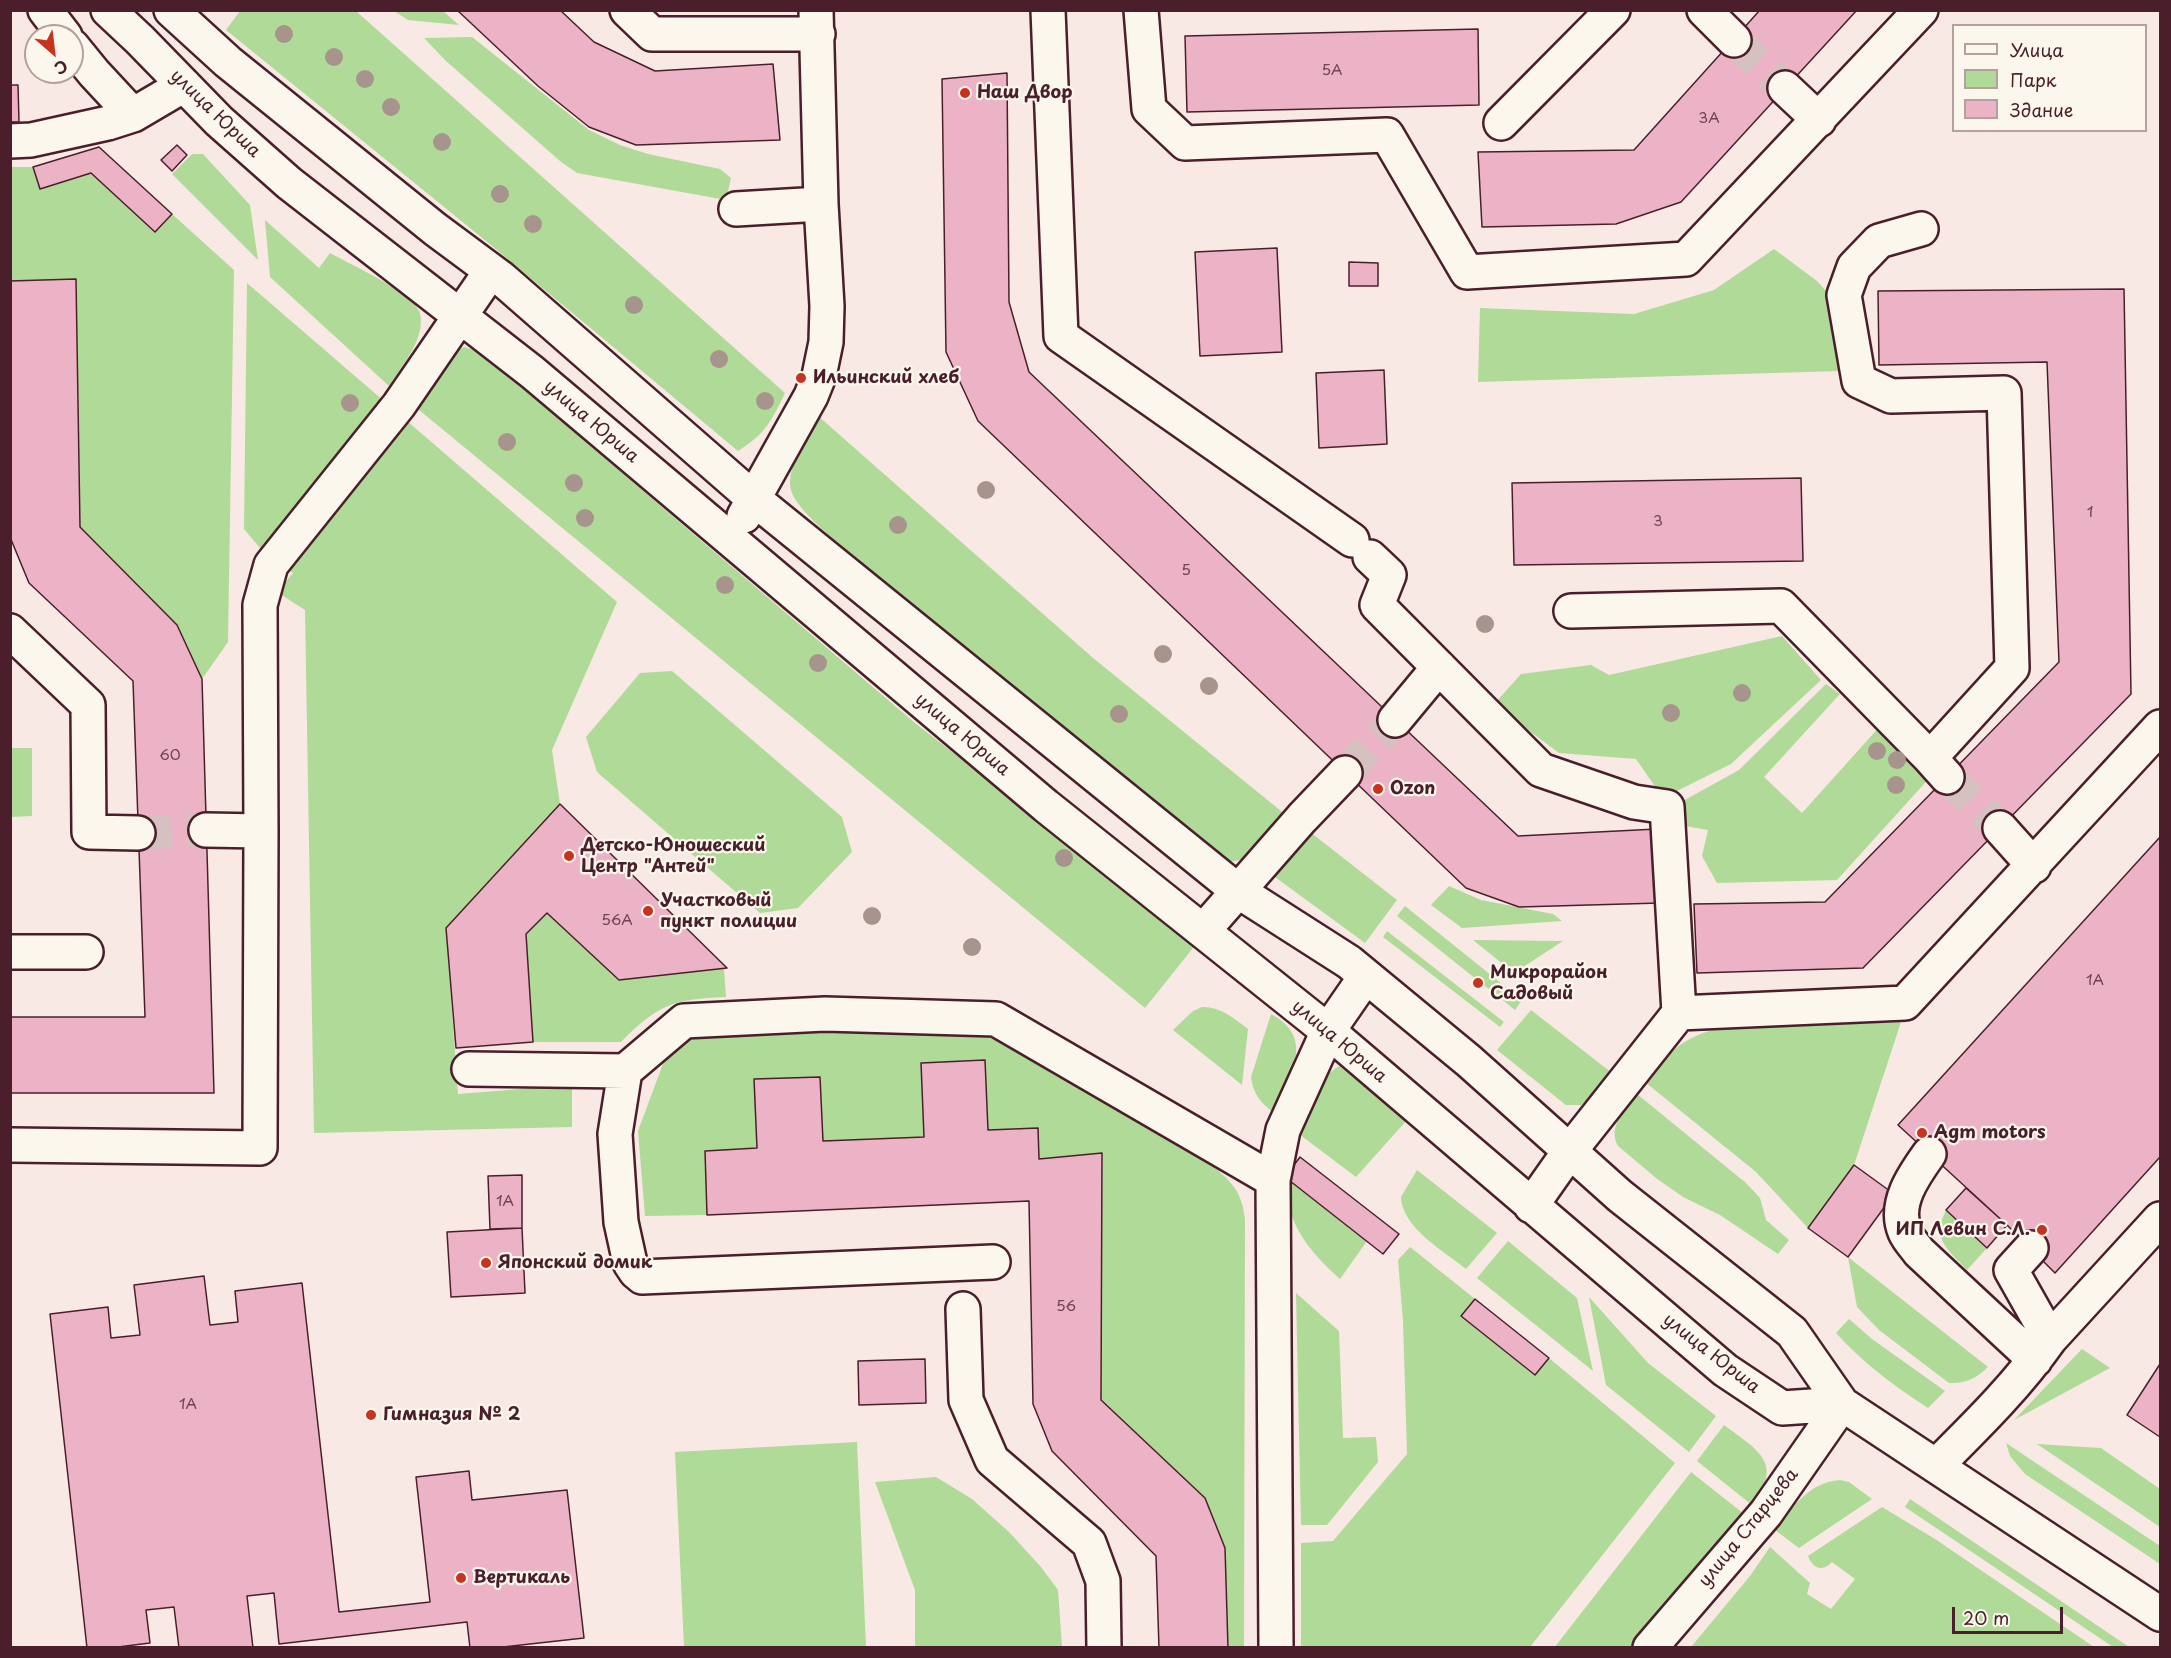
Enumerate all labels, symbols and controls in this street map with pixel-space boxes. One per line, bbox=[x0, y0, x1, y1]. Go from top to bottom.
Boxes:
north arrow bbox=[24, 24, 84, 84]
legend bbox=[1952, 24, 2147, 132]
text: Улица bbox=[2010, 36, 2064, 63]
text: С bbox=[51, 55, 72, 82]
house number: 5А bbox=[1321, 62, 1343, 80]
street label: улица Юрша bbox=[165, 65, 265, 163]
text: Парк bbox=[2010, 66, 2056, 93]
place label: Наш Двор bbox=[977, 82, 1072, 104]
marker: Наш Двор bbox=[958, 86, 972, 100]
text: Здание bbox=[2010, 96, 2073, 123]
house number: 3А bbox=[1698, 110, 1720, 128]
place label: Ильинский хлеб bbox=[813, 367, 959, 389]
marker: Ильинский хлеб bbox=[794, 371, 808, 385]
street label: улица Юрша bbox=[539, 376, 643, 468]
house number: 1 bbox=[2087, 504, 2093, 522]
house number: 3 bbox=[1653, 513, 1663, 531]
house number: 5 bbox=[1181, 562, 1191, 580]
street label: улица Юрша bbox=[910, 689, 1014, 781]
house number: 60 bbox=[159, 747, 181, 765]
place label: Ozon bbox=[1390, 778, 1435, 800]
marker: Ozon bbox=[1371, 782, 1385, 796]
place label: Детско-Юношеский Центр "Антей" bbox=[581, 835, 765, 878]
marker: Детско-Юношеский Центр "Антей" bbox=[562, 849, 576, 863]
place label: Участковый пункт полиции bbox=[660, 890, 797, 932]
marker: Участковый пункт полиции bbox=[641, 904, 655, 918]
house number: 56А bbox=[601, 912, 633, 930]
place label: Микрорайон Садовый bbox=[1490, 962, 1608, 1004]
house number: 1А bbox=[2086, 972, 2104, 990]
marker: Микрорайон Садовый bbox=[1471, 976, 1485, 990]
street label: улица Юрша bbox=[1287, 996, 1391, 1088]
place label: Agm motors bbox=[1934, 1122, 2046, 1144]
marker: Agm motors bbox=[1915, 1126, 1929, 1140]
house number: 1А bbox=[496, 1193, 514, 1211]
place label: ИП Левин С.Л. bbox=[1895, 1219, 2030, 1241]
marker: ИП Левин С.Л. bbox=[2035, 1223, 2049, 1237]
place label: Японский домик bbox=[498, 1252, 652, 1274]
marker: Японский домик bbox=[479, 1256, 493, 1270]
house number: 56 bbox=[1056, 1298, 1076, 1316]
street label: улица Юрша bbox=[1658, 1309, 1764, 1399]
house number: 1А bbox=[179, 1396, 197, 1414]
place label: Гимназия № 2 bbox=[383, 1404, 520, 1426]
marker: Гимназия № 2 bbox=[364, 1408, 378, 1422]
street label: улица Старцева bbox=[1695, 1464, 1803, 1592]
place label: Вертикаль bbox=[473, 1567, 570, 1589]
marker: Вертикаль bbox=[454, 1571, 468, 1585]
scale bar bbox=[1955, 1595, 2066, 1633]
text: 20 m bbox=[1963, 1604, 2009, 1631]

